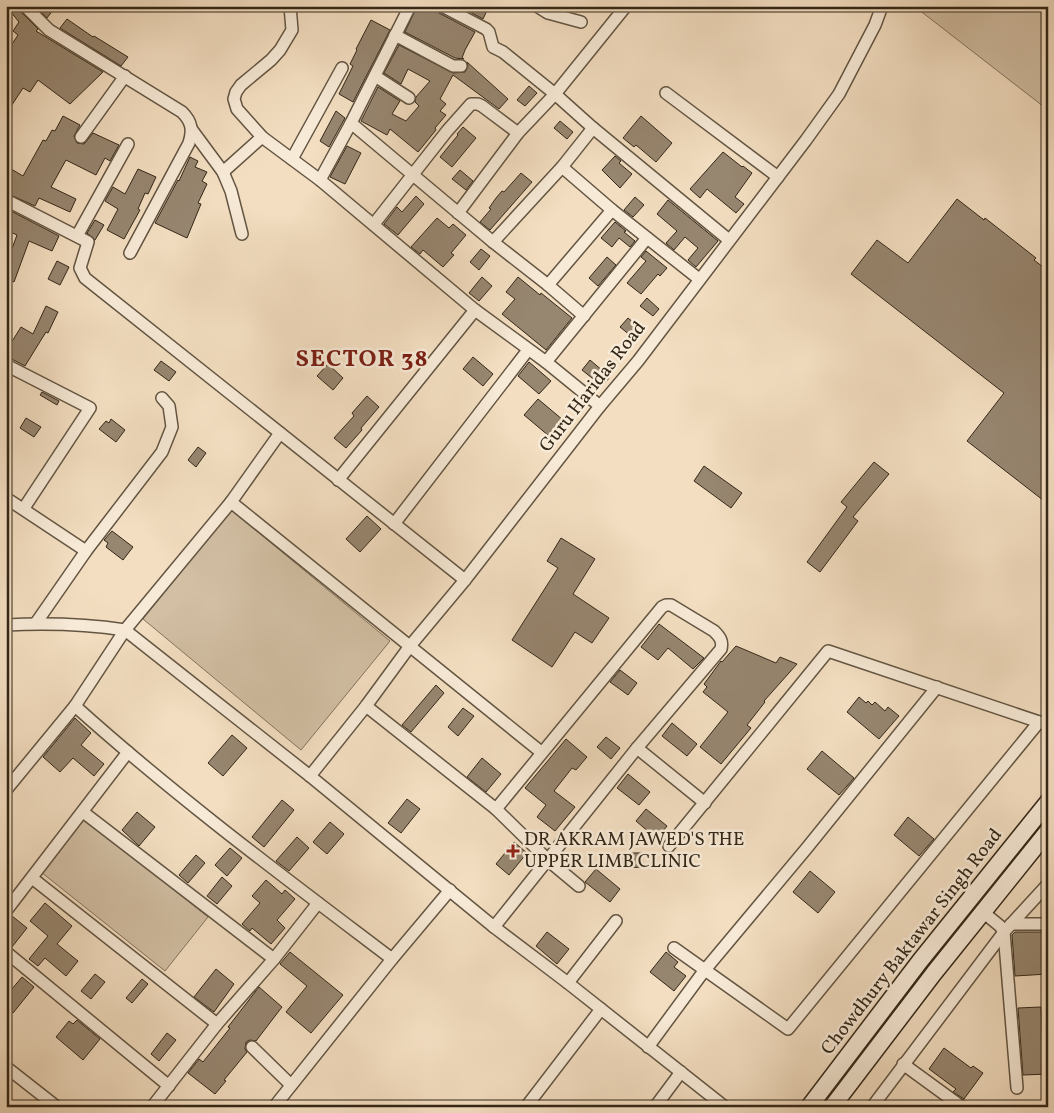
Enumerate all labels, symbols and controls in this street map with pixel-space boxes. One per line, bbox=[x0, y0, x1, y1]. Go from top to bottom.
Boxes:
street label: Guru Haridas Road bbox=[534, 316, 652, 458]
district label: SECTOR 38 bbox=[296, 343, 429, 377]
street label: Chowdhury Baktawar Singh Road bbox=[815, 823, 1009, 1061]
place label: DR AKRAM JAWED'S THE UPPER LIMB CLINIC bbox=[524, 827, 744, 875]
marker: DR AKRAM JAWED'S THE UPPER LIMB CLINIC bbox=[506, 844, 520, 858]

